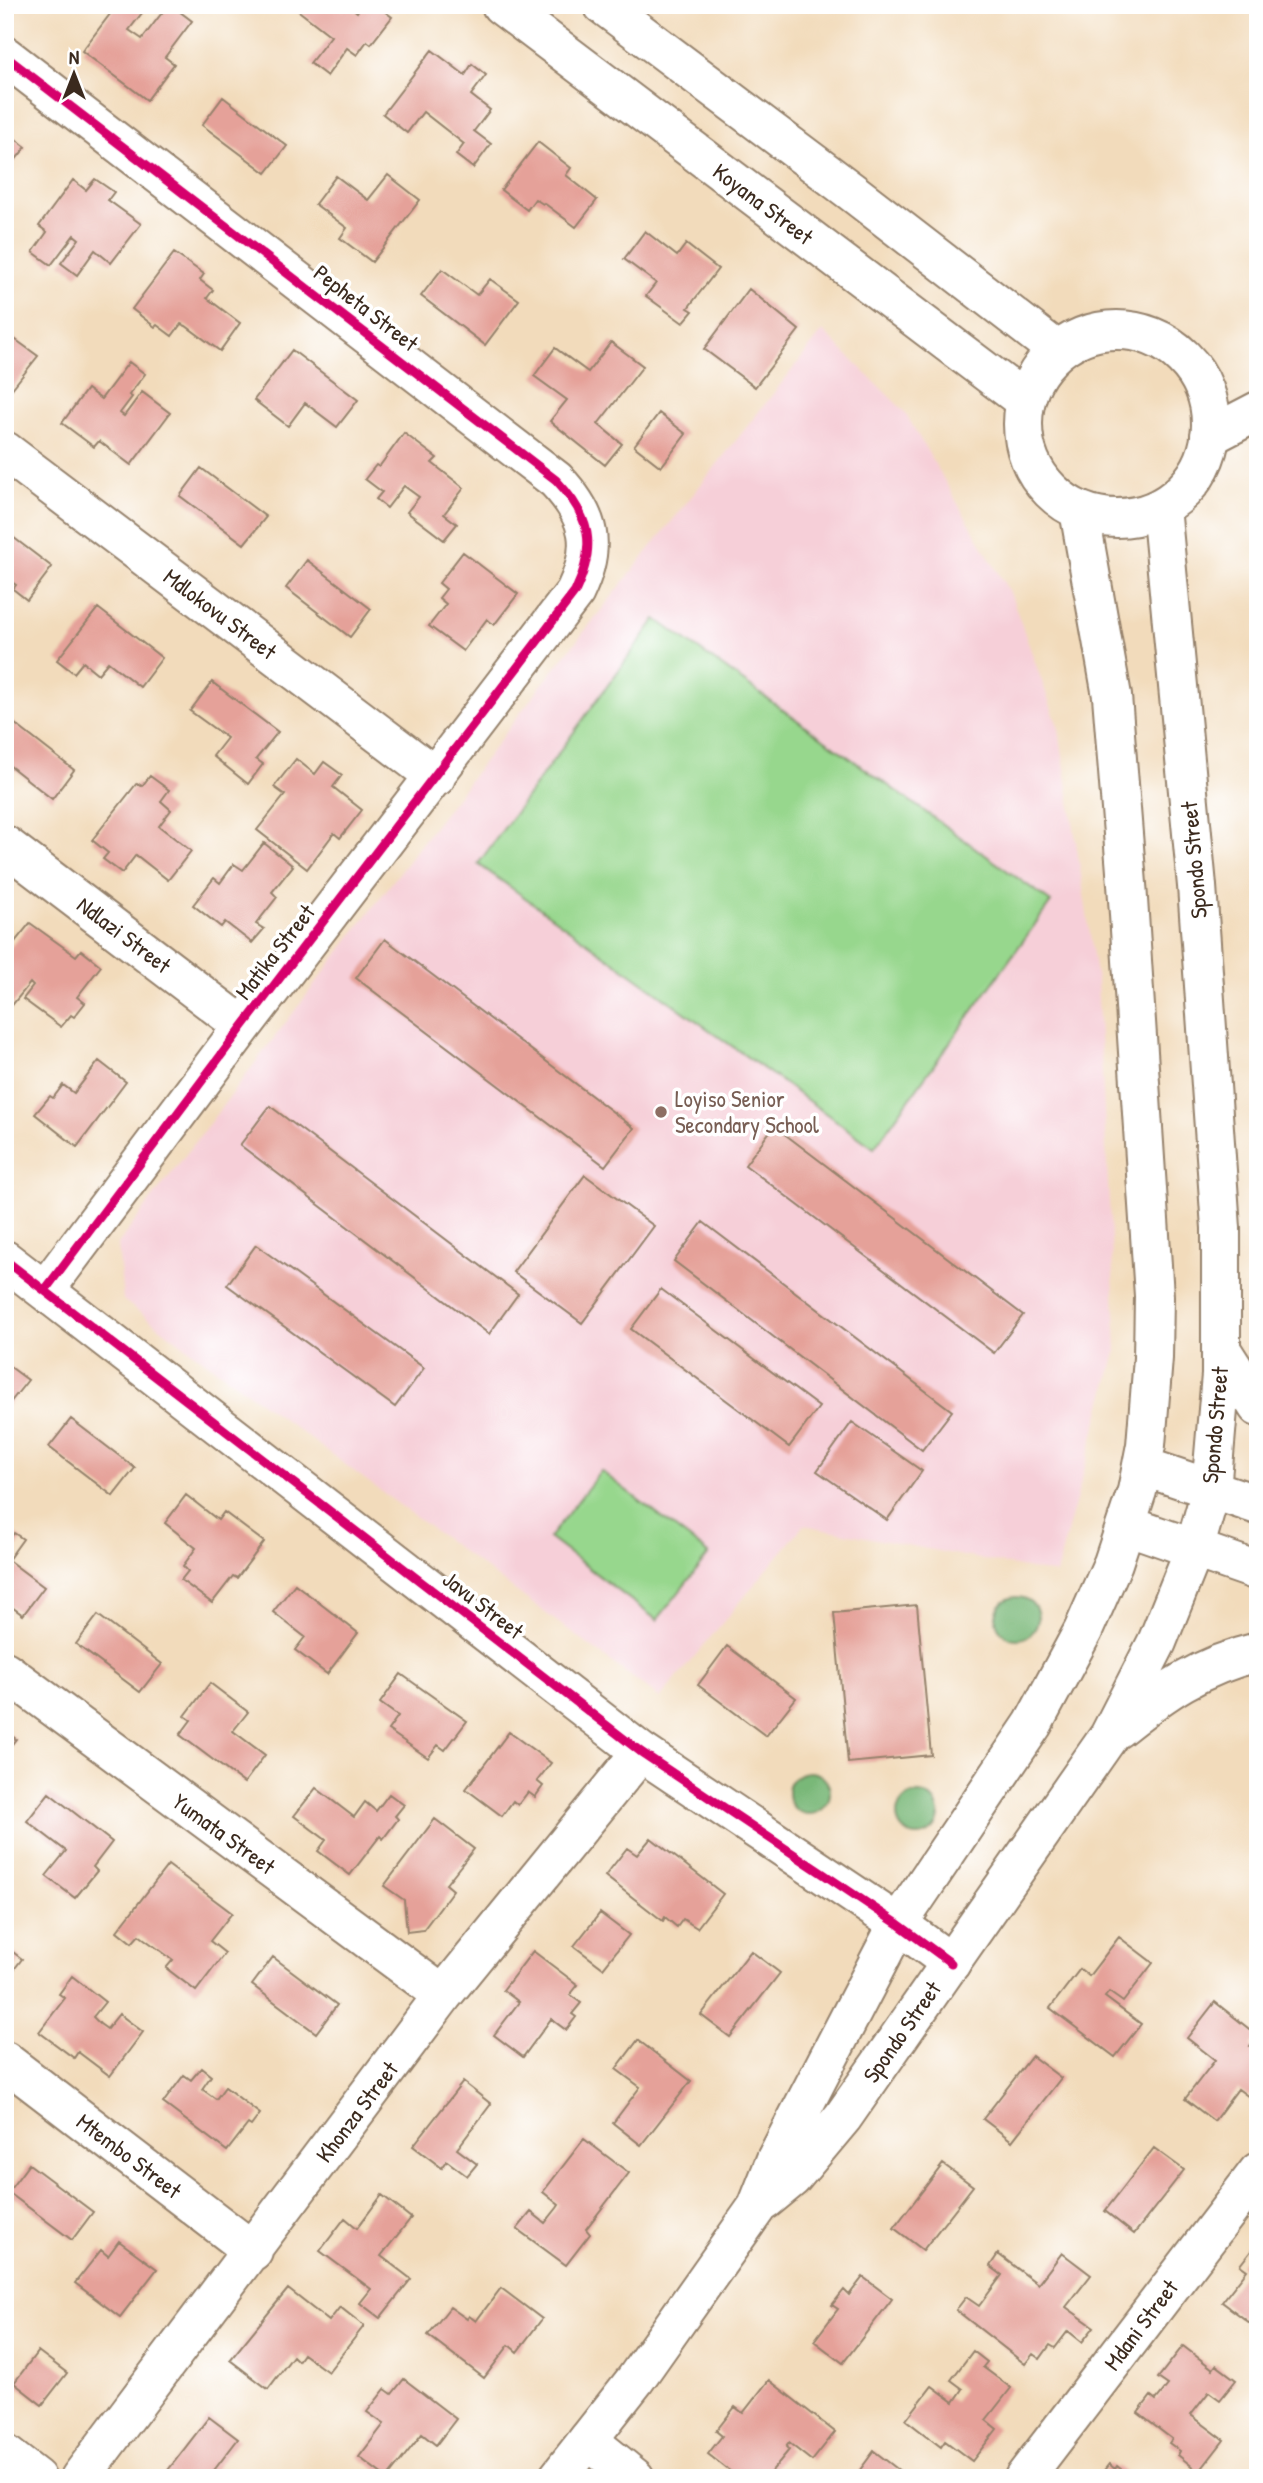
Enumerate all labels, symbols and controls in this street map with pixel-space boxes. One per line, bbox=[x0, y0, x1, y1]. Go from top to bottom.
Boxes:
north arrow bbox=[38, 38, 108, 108]
text: N bbox=[69, 44, 79, 70]
street label: Koyana Street bbox=[707, 156, 821, 252]
street label: Pepheta Street bbox=[308, 257, 426, 359]
street label: Mdlokovu Street bbox=[157, 561, 284, 667]
street label: Spondo Street bbox=[1173, 799, 1214, 920]
street label: Ndlazi Street bbox=[71, 889, 178, 981]
street label: Matika Street bbox=[228, 897, 322, 1006]
place label: Loyiso Senior Secondary School bbox=[675, 1083, 820, 1140]
marker: Loyiso Senior Secondary School bbox=[653, 1104, 669, 1120]
street label: Spondo Street bbox=[1194, 1364, 1235, 1485]
street label: Javu Street bbox=[436, 1563, 531, 1647]
street label: Yumata Street bbox=[167, 1786, 283, 1882]
street label: Spondo Street bbox=[855, 1974, 949, 2089]
street label: Khonza Street bbox=[308, 2054, 405, 2169]
street label: Mtembo Street bbox=[70, 2106, 189, 2206]
street label: Mdani Street bbox=[1096, 2272, 1186, 2376]

